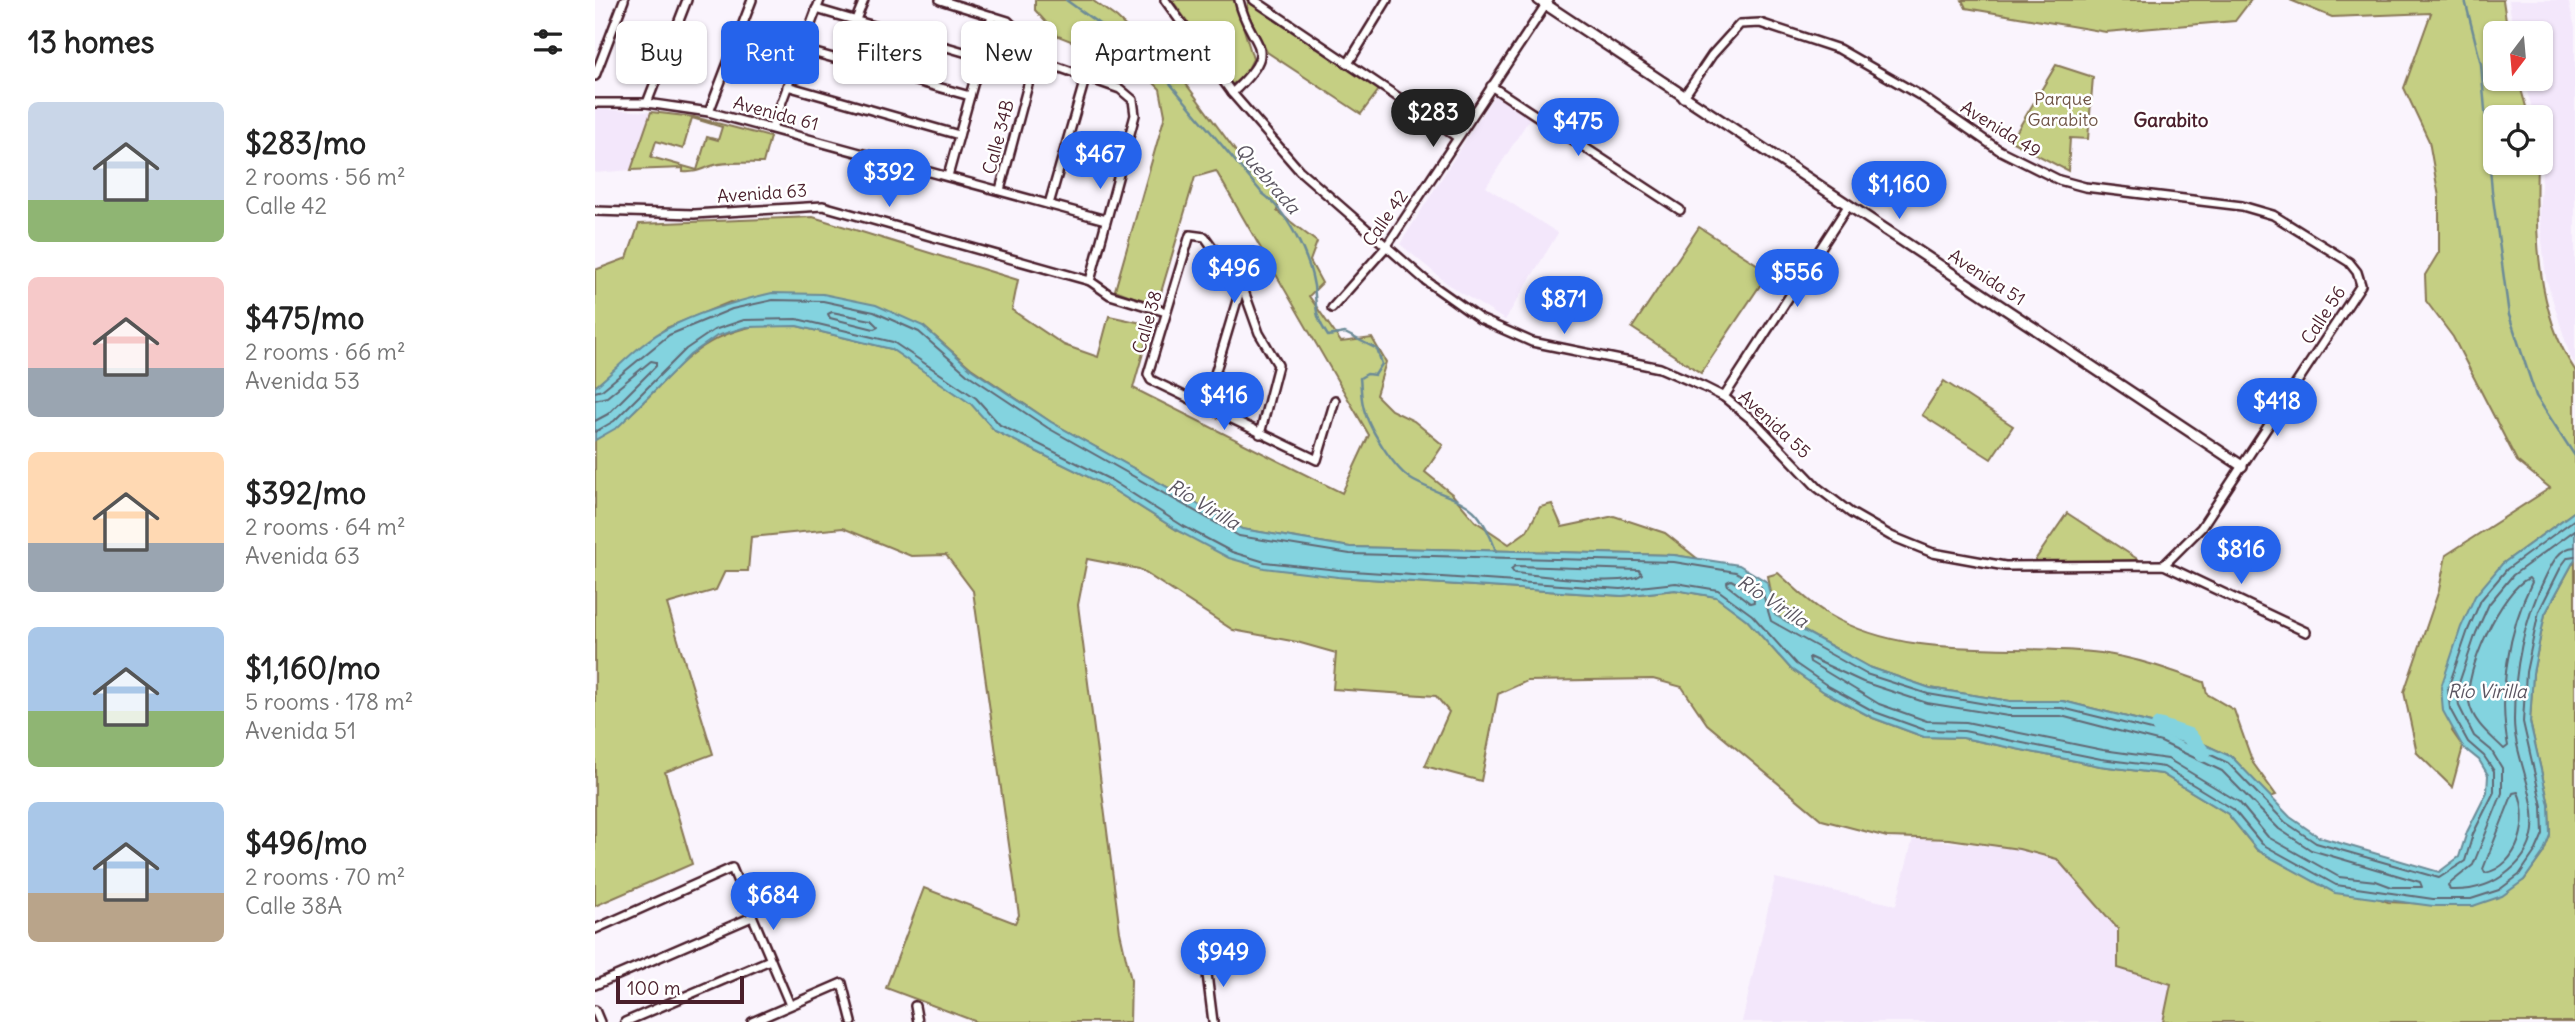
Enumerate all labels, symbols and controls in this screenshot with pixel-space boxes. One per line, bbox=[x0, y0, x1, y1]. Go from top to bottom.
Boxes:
chip: Buy bbox=[616, 21, 707, 84]
chip: Rent bbox=[721, 21, 819, 84]
chip: Filters bbox=[833, 21, 947, 84]
chip: New bbox=[961, 21, 1057, 84]
chip: Apartment bbox=[1071, 21, 1235, 84]
north arrow bbox=[2483, 21, 2553, 91]
map controls bbox=[2483, 21, 2553, 175]
text: 13 homes bbox=[28, 23, 154, 61]
icon: filters bbox=[529, 23, 567, 61]
park label: Parque Garabito bbox=[2028, 87, 2098, 131]
pin: $283 bbox=[1392, 90, 1474, 149]
street label: Avenida 61 bbox=[731, 91, 821, 135]
street label: Avenida 49 bbox=[1957, 95, 2045, 163]
street label: Calle 34B bbox=[977, 97, 1019, 177]
text: $283 bbox=[1407, 97, 1459, 126]
pin: $475 bbox=[1537, 99, 1619, 158]
button: locate bbox=[2483, 105, 2553, 175]
text: $475 bbox=[1553, 106, 1603, 135]
district label: Garabito bbox=[2134, 108, 2209, 132]
text: $283/mo bbox=[245, 124, 366, 162]
icon: home bbox=[84, 130, 168, 214]
pin: $467 bbox=[1059, 132, 1141, 191]
water label: Quebrada bbox=[1231, 138, 1306, 219]
text: $467 bbox=[1075, 139, 1125, 168]
pin: $392 bbox=[848, 150, 930, 209]
text: $392 bbox=[863, 157, 915, 186]
text: 2 rooms · 56 m² bbox=[245, 162, 406, 191]
pin: $1,160 bbox=[1842, 162, 1956, 221]
text: $1,160 bbox=[1868, 169, 1930, 198]
street label: Avenida 63 bbox=[716, 178, 808, 208]
street label: Calle 42 bbox=[1357, 185, 1413, 251]
text: Calle 42 bbox=[245, 191, 327, 220]
street label: Avenida 51 bbox=[1944, 244, 2030, 310]
pin: $496 bbox=[1193, 246, 1275, 305]
pin: $556 bbox=[1756, 250, 1838, 309]
text: $496 bbox=[1208, 253, 1260, 282]
text: $556 bbox=[1771, 257, 1823, 286]
pin: $871 bbox=[1523, 276, 1605, 336]
street label: Calle 56 bbox=[2296, 282, 2350, 348]
text: $871 bbox=[1541, 284, 1587, 313]
street label: Calle 38 bbox=[1127, 288, 1167, 356]
text: $475/mo bbox=[245, 299, 364, 337]
icon: home bbox=[84, 305, 168, 389]
text: 2 rooms · 66 m² bbox=[245, 337, 406, 366]
text: Avenida 53 bbox=[245, 366, 360, 395]
pin: $416 bbox=[1183, 372, 1265, 432]
pin: $418 bbox=[2236, 378, 2318, 438]
text: $416 bbox=[1200, 380, 1248, 409]
street label: Avenida 55 bbox=[1734, 385, 1816, 463]
text: $418 bbox=[2253, 386, 2301, 415]
water label: Río Virilla bbox=[1164, 473, 1245, 535]
text: $392/mo bbox=[245, 474, 366, 512]
icon: home bbox=[84, 480, 168, 564]
text: 2 rooms · 64 m² bbox=[245, 512, 406, 541]
pin: $816 bbox=[2200, 526, 2282, 586]
text: $816 bbox=[2217, 534, 2265, 563]
text: Avenida 63 bbox=[245, 541, 360, 570]
water label: Río Virilla bbox=[1733, 569, 1814, 633]
text: $1,160/mo bbox=[245, 649, 380, 687]
icon: home bbox=[84, 655, 168, 739]
water label: Río Virilla bbox=[2447, 679, 2528, 703]
text: 5 rooms · 178 m² bbox=[245, 687, 413, 716]
text: Avenida 51 bbox=[245, 716, 356, 745]
text: $496/mo bbox=[245, 824, 367, 862]
icon: home bbox=[84, 830, 168, 914]
text: 2 rooms · 70 m² bbox=[245, 862, 405, 891]
pin: $684 bbox=[732, 872, 814, 932]
text: $684 bbox=[747, 880, 799, 909]
text: Calle 38A bbox=[245, 891, 342, 920]
pin: $949 bbox=[1182, 930, 1264, 989]
text: $949 bbox=[1197, 937, 1249, 966]
scale bar bbox=[616, 973, 744, 1005]
text: 100 m bbox=[627, 976, 681, 1000]

